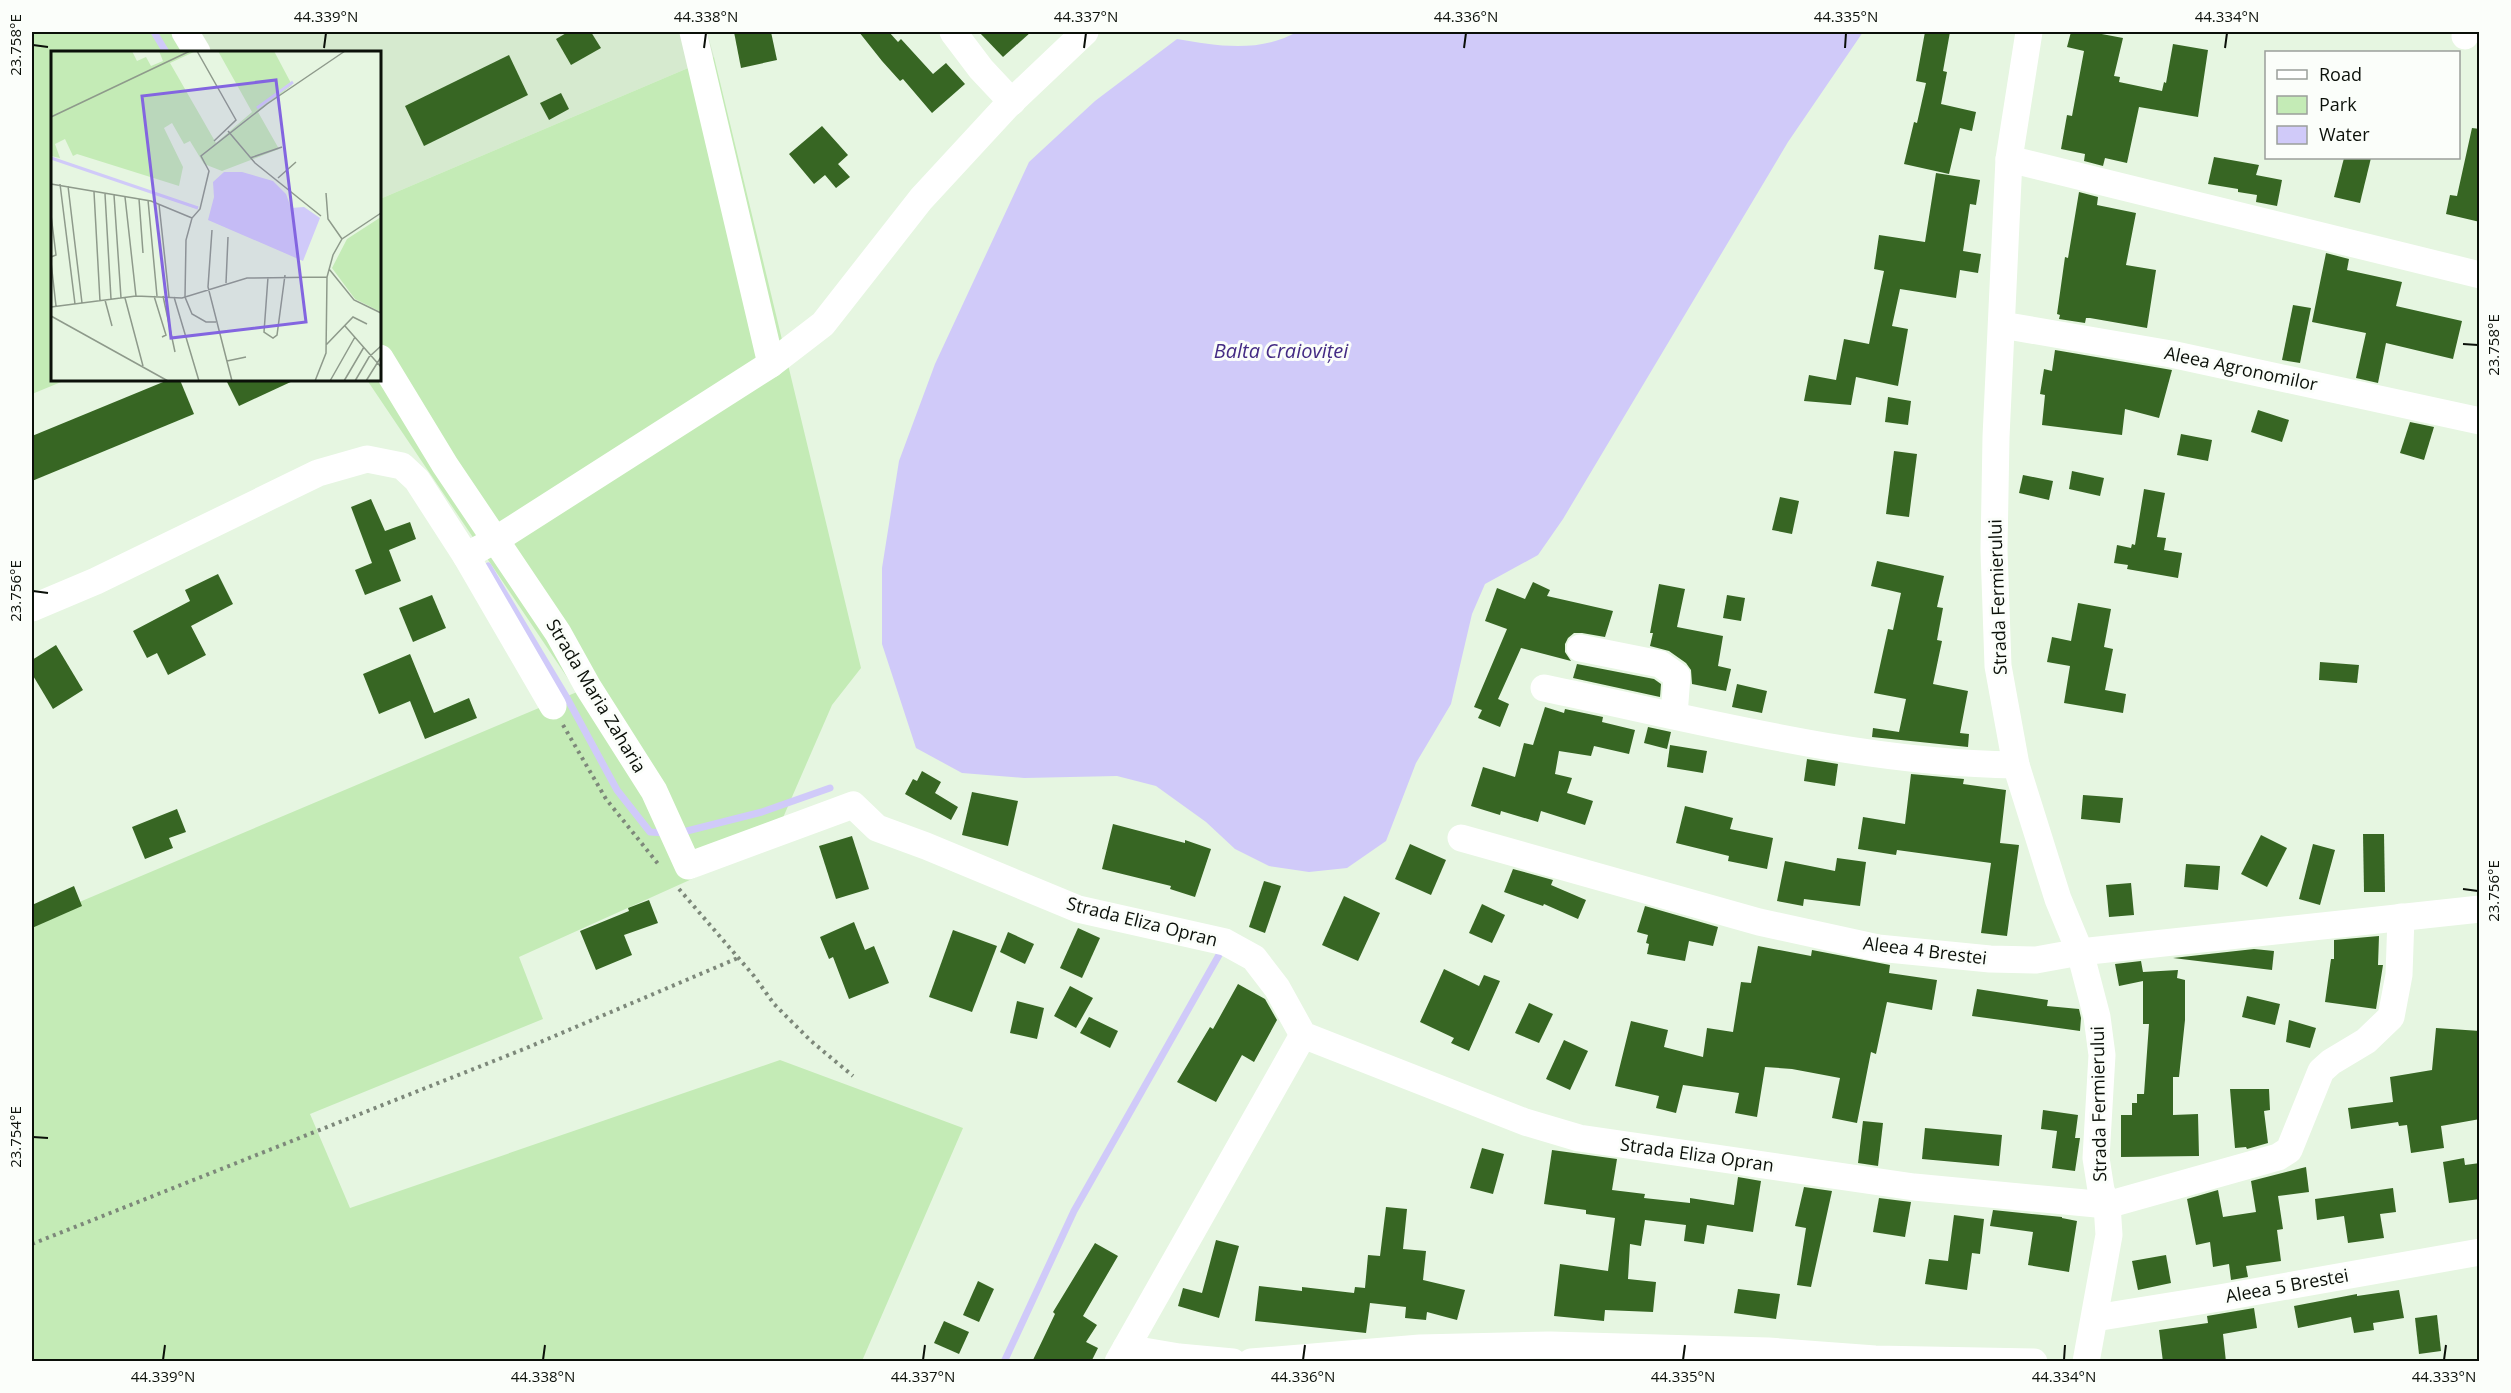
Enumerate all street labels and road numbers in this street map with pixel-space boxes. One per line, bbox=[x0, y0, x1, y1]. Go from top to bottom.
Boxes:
street label: Aleea Agronomilor bbox=[2162, 340, 2321, 396]
street label: Strada Fermierului bbox=[1982, 519, 2012, 675]
street label: Strada Maria Zaharia bbox=[541, 614, 652, 777]
street label: Strada Eliza Opran bbox=[1064, 891, 1220, 951]
street label: Aleea 4 Brestei bbox=[1862, 931, 1988, 970]
street label: Strada Fermierului bbox=[2085, 1026, 2111, 1182]
street label: Strada Eliza Opran bbox=[1619, 1131, 1776, 1177]
street label: Aleea 5 Brestei bbox=[2223, 1262, 2350, 1308]

